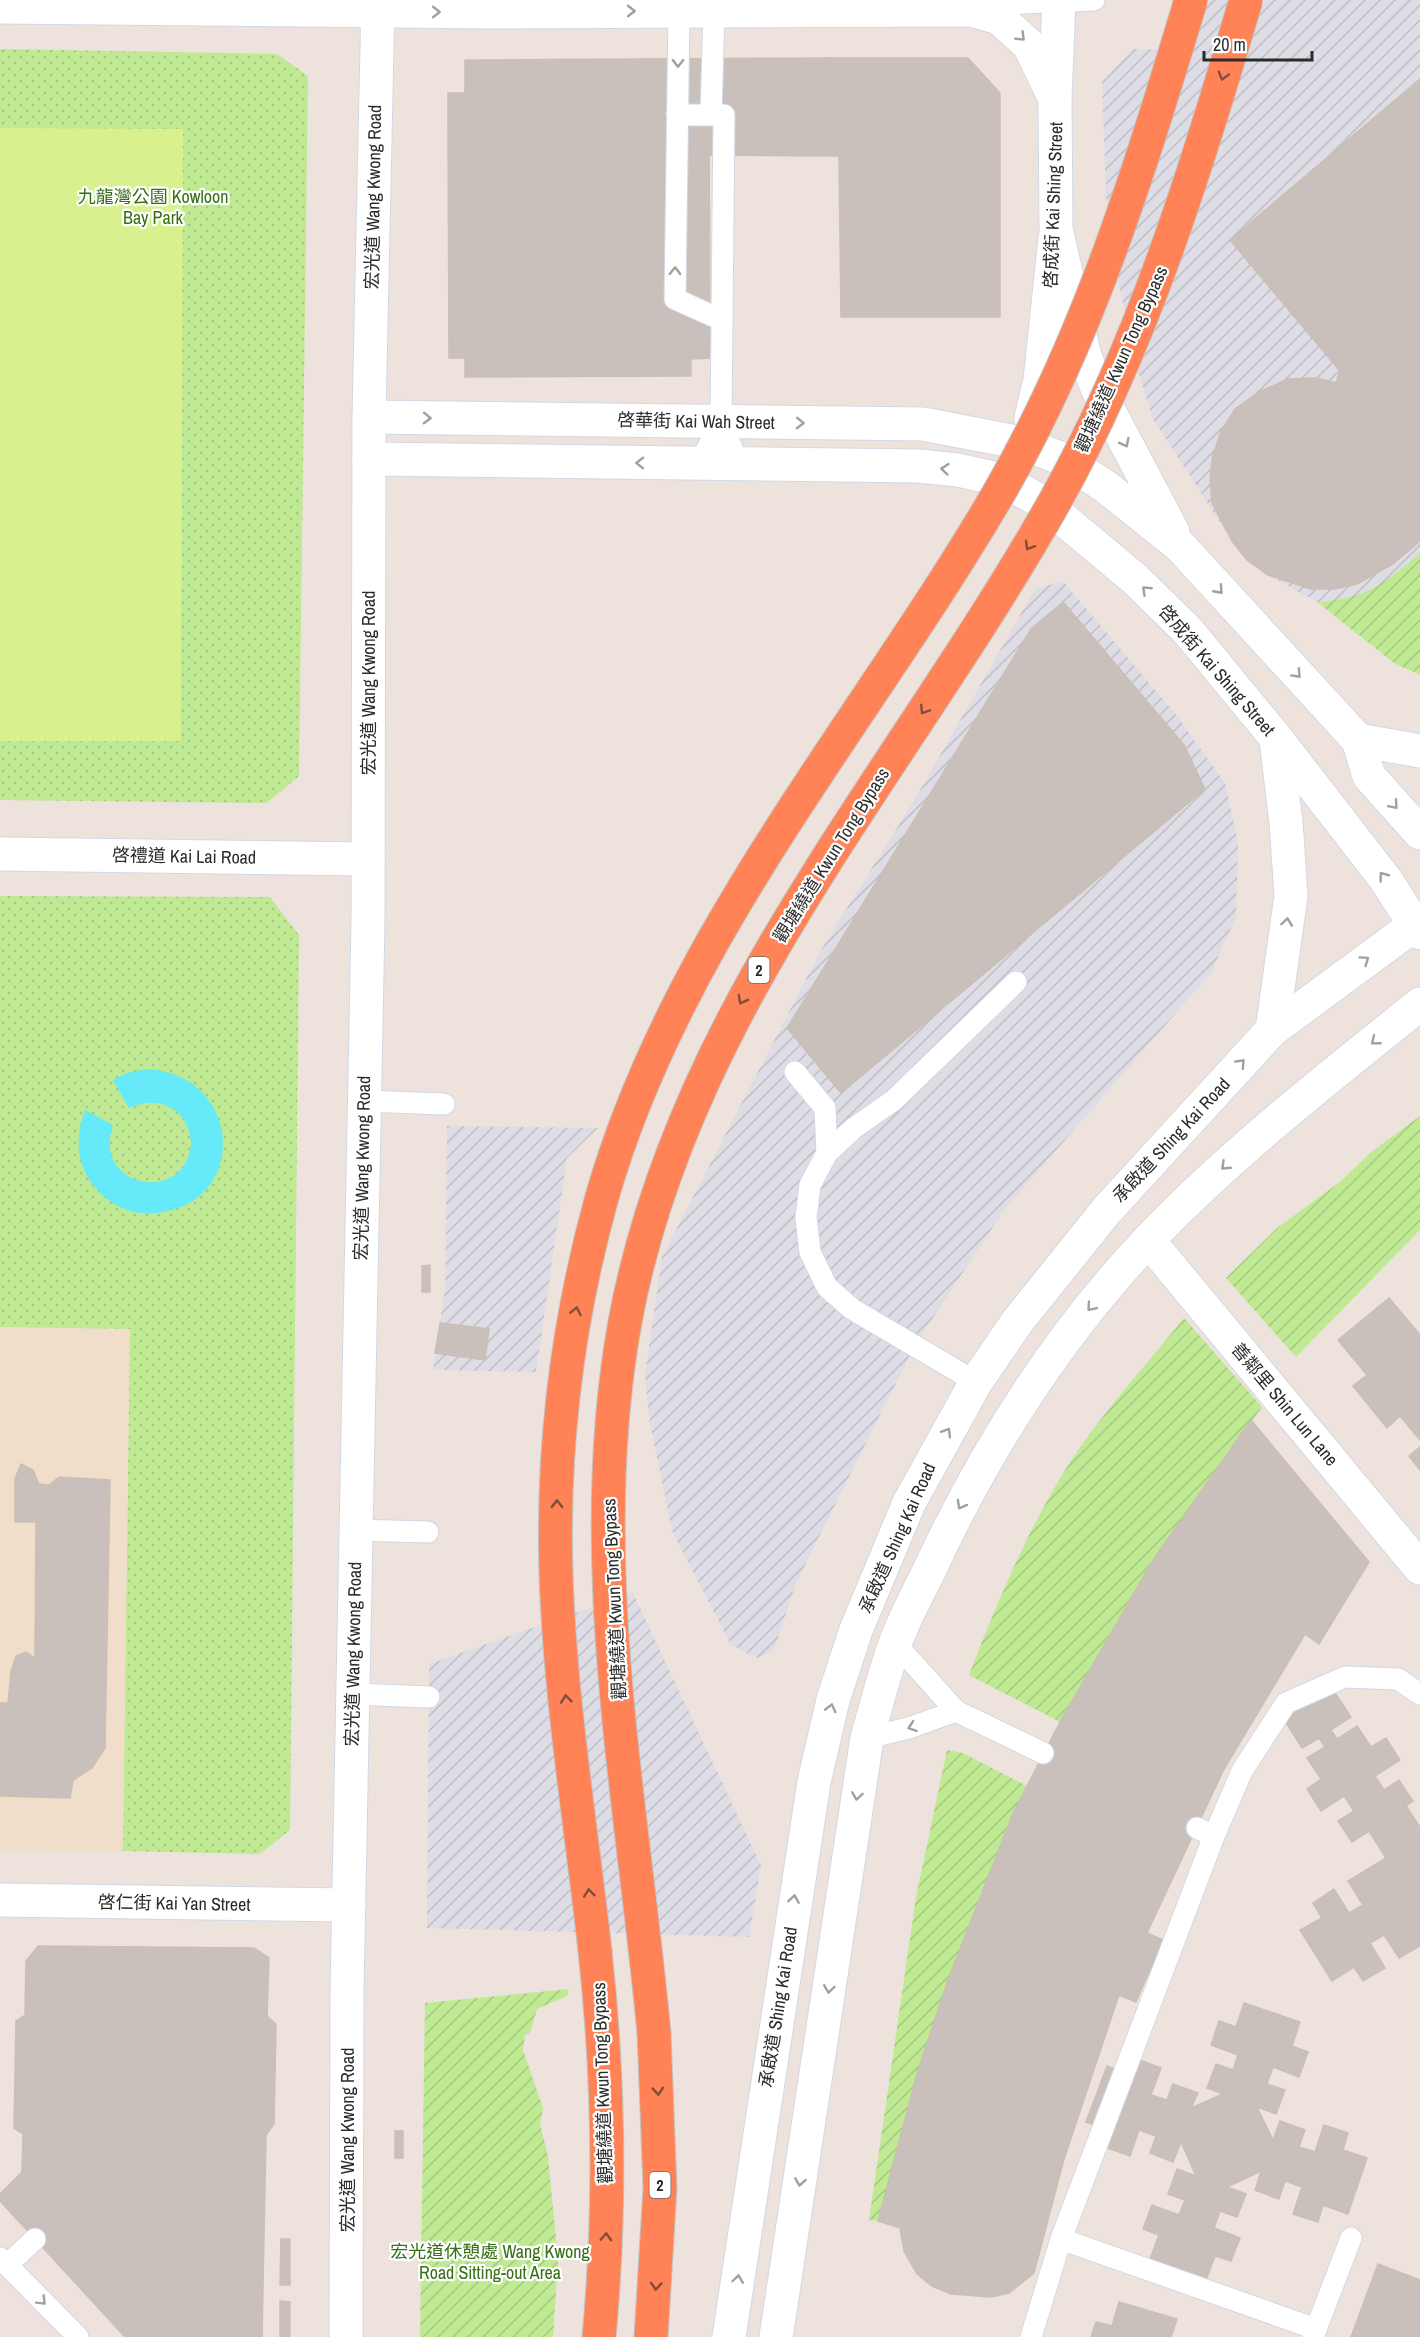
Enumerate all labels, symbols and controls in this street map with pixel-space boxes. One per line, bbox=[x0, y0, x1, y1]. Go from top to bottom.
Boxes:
one-way arrow bbox=[627, 5, 636, 18]
one-way arrow bbox=[432, 6, 441, 18]
scale bar bbox=[1204, 24, 1312, 62]
one-way arrow bbox=[1015, 30, 1025, 41]
text: 20 m bbox=[1213, 32, 1246, 57]
one-way arrow bbox=[671, 59, 684, 68]
one-way arrow bbox=[1218, 70, 1230, 81]
street label: 宏光道 Wang Kwong Road bbox=[359, 104, 387, 290]
street label: 啓成街 Kai Shing Street bbox=[1038, 121, 1068, 289]
park label: 九龍灣公園 Kowloon Bay Park bbox=[78, 184, 228, 230]
street label: 觀塘繞道 Kwun Tong Bypass bbox=[1069, 262, 1173, 456]
one-way arrow bbox=[669, 266, 681, 275]
street label: 啓華街 Kai Wah Street bbox=[617, 407, 775, 435]
one-way arrow bbox=[423, 412, 432, 424]
one-way arrow bbox=[796, 417, 805, 429]
one-way arrow bbox=[1117, 437, 1129, 448]
one-way arrow bbox=[636, 457, 645, 469]
one-way arrow bbox=[940, 463, 949, 476]
one-way arrow bbox=[1025, 540, 1036, 550]
one-way arrow bbox=[1212, 583, 1223, 594]
one-way arrow bbox=[1143, 586, 1154, 597]
street label: 宏光道 Wang Kwong Road bbox=[356, 591, 381, 775]
street label: 啓成街 Kai Shing Street bbox=[1153, 599, 1281, 741]
one-way arrow bbox=[1289, 667, 1300, 678]
one-way arrow bbox=[919, 704, 931, 714]
street label: 觀塘繞道 Kwun Tong Bypass bbox=[767, 763, 895, 947]
one-way arrow bbox=[1387, 798, 1398, 809]
street label: 啓禮道 Kai Lai Road bbox=[112, 842, 256, 870]
one-way arrow bbox=[1379, 872, 1390, 883]
one-way arrow bbox=[1281, 917, 1293, 926]
one-way arrow bbox=[1359, 956, 1370, 967]
road number: 2 bbox=[748, 957, 770, 983]
one-way arrow bbox=[738, 994, 749, 1004]
one-way arrow bbox=[1371, 1034, 1382, 1045]
one-way arrow bbox=[1234, 1059, 1245, 1070]
street label: 承啟道 Shing Kai Road bbox=[1107, 1072, 1235, 1208]
street label: 宏光道 Wang Kwong Road bbox=[348, 1075, 376, 1261]
one-way arrow bbox=[1221, 1159, 1231, 1170]
one-way arrow bbox=[1087, 1300, 1098, 1311]
one-way arrow bbox=[569, 1306, 582, 1316]
street label: 善鄰里 Shin Lun Lane bbox=[1226, 1337, 1344, 1471]
one-way arrow bbox=[939, 1428, 951, 1438]
street label: 承啟道 Shing Kai Road bbox=[853, 1459, 941, 1617]
street label: 觀塘繞道 Kwun Tong Bypass bbox=[596, 1498, 632, 1700]
one-way arrow bbox=[957, 1499, 968, 1509]
one-way arrow bbox=[551, 1500, 563, 1509]
street label: 宏光道 Wang Kwong Road bbox=[339, 1561, 367, 1747]
one-way arrow bbox=[560, 1694, 573, 1704]
one-way arrow bbox=[824, 1703, 836, 1714]
one-way arrow bbox=[907, 1719, 918, 1732]
one-way arrow bbox=[852, 1791, 864, 1801]
one-way arrow bbox=[583, 1888, 595, 1897]
street label: 啓仁街 Kai Yan Street bbox=[97, 1889, 251, 1917]
one-way arrow bbox=[788, 1895, 800, 1904]
street label: 承啟道 Shing Kai Road bbox=[753, 1925, 803, 2089]
street label: 觀塘繞道 Kwun Tong Bypass bbox=[586, 1982, 618, 2184]
one-way arrow bbox=[823, 1984, 835, 1994]
street label: 宏光道 Wang Kwong Road bbox=[335, 2048, 360, 2232]
one-way arrow bbox=[651, 2086, 664, 2096]
road number: 2 bbox=[650, 2172, 670, 2198]
one-way arrow bbox=[795, 2177, 807, 2187]
one-way arrow bbox=[600, 2232, 612, 2241]
park label: 宏光道休憩處 Wang Kwong Road Sitting-out Area bbox=[390, 2239, 590, 2285]
one-way arrow bbox=[731, 2274, 743, 2284]
one-way arrow bbox=[650, 2281, 663, 2290]
one-way arrow bbox=[35, 2294, 46, 2304]

